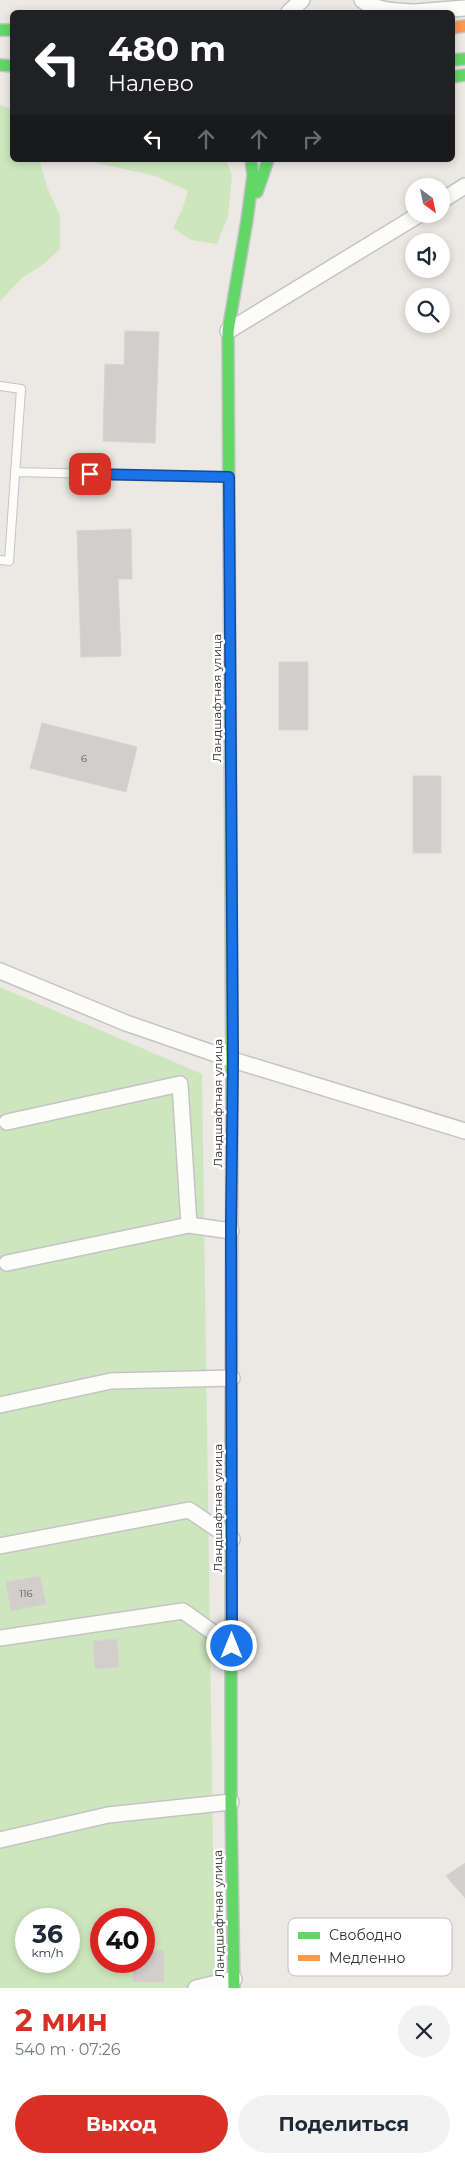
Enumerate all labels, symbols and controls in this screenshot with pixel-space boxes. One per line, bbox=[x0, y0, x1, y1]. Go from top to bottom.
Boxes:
text: 480 m bbox=[108, 27, 226, 70]
icon: left bbox=[25, 30, 90, 95]
text: Налево bbox=[108, 70, 194, 97]
icon: left bbox=[139, 125, 167, 153]
icon: ahead bbox=[192, 125, 220, 153]
icon: ahead bbox=[245, 125, 273, 153]
icon: right bbox=[298, 125, 326, 153]
north arrow bbox=[405, 178, 450, 222]
map controls bbox=[405, 178, 450, 333]
button: sound bbox=[405, 233, 450, 278]
button: search bbox=[405, 288, 450, 333]
pin bbox=[69, 453, 111, 495]
icon: arrive bbox=[76, 460, 104, 488]
street label: Ландшафтная улица bbox=[209, 634, 224, 762]
house number: 6 bbox=[81, 752, 87, 765]
street label: Ландшафтная улица bbox=[210, 1039, 225, 1167]
street label: Ландшафтная улица bbox=[210, 1444, 225, 1572]
house number: 116 bbox=[19, 1587, 33, 1600]
position arrow bbox=[205, 1619, 257, 1671]
street label: Ландшафтная улица bbox=[210, 1850, 227, 1978]
speed limit sign: 40 bbox=[90, 1908, 155, 1973]
legend bbox=[288, 1918, 452, 1976]
text: 36 bbox=[32, 1919, 63, 1949]
text: Свободно bbox=[329, 1926, 402, 1944]
text: km/h bbox=[31, 1945, 64, 1960]
text: Медленно bbox=[329, 1949, 405, 1967]
text: 2 мин bbox=[15, 2002, 108, 2039]
button: close bbox=[398, 2005, 450, 2057]
text: 540 m · 07:26 bbox=[15, 2040, 121, 2059]
button: Выход bbox=[15, 2095, 228, 2153]
button: Поделиться bbox=[238, 2095, 450, 2153]

